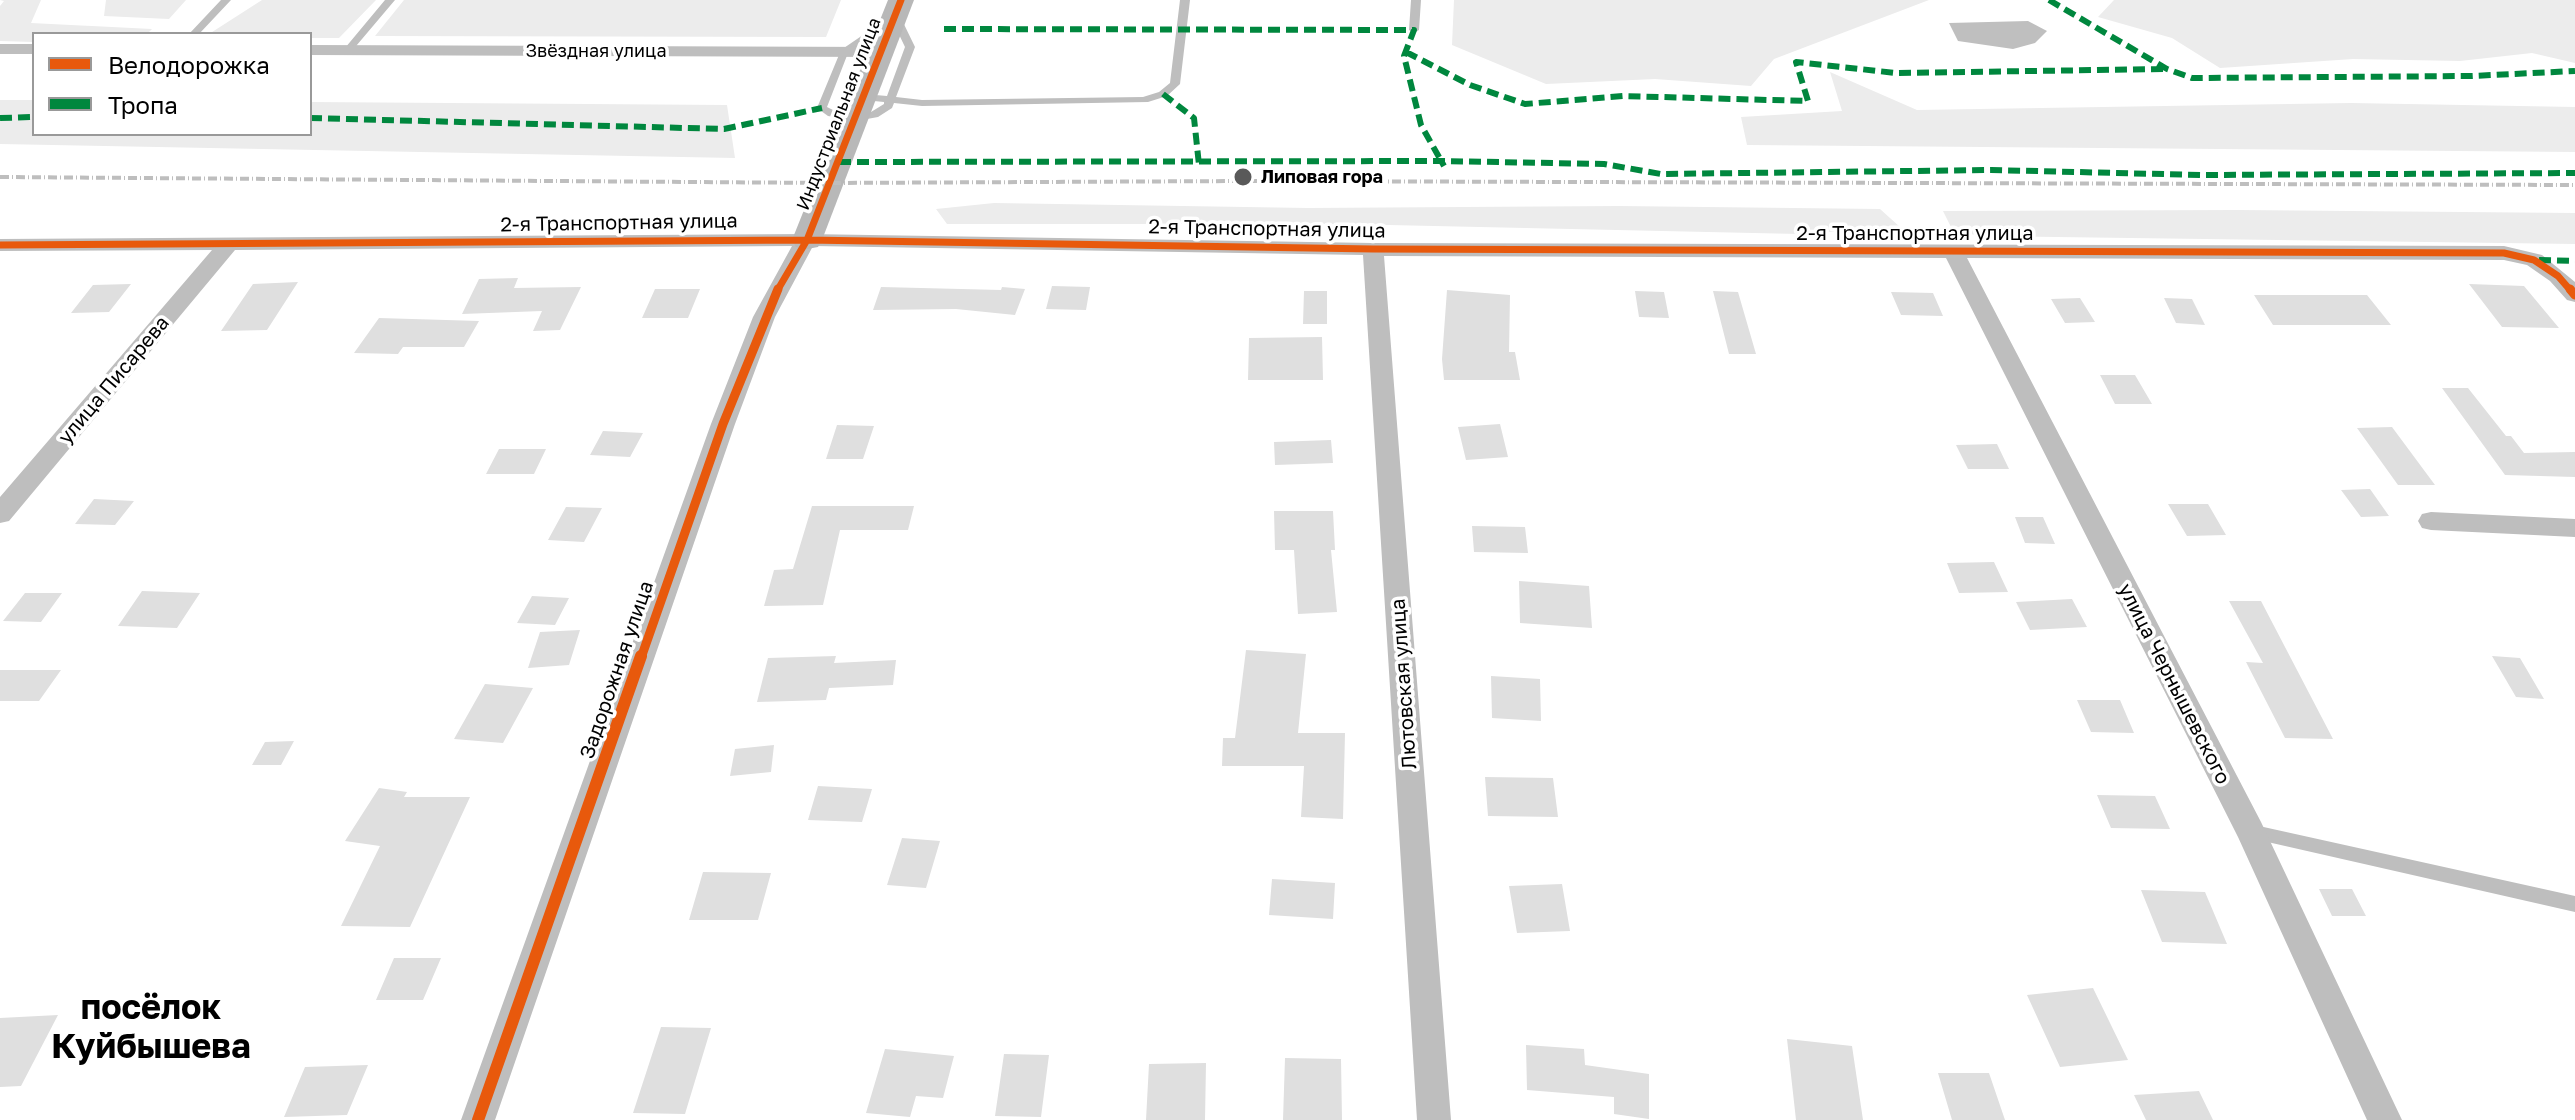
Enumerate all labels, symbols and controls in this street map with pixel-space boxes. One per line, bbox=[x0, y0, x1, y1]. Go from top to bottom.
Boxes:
street label: Индустриальная улица bbox=[792, 15, 886, 213]
legend bbox=[32, 32, 312, 136]
street label: Звёздная улица bbox=[525, 40, 667, 62]
text: Велодорожка bbox=[108, 50, 270, 79]
text: Тропа bbox=[108, 90, 178, 119]
marker: Липовая гора bbox=[1232, 166, 1254, 188]
place label: Липовая гора bbox=[1261, 166, 1383, 188]
street label: 2-я Транспортная улица bbox=[500, 209, 738, 237]
street label: 2-я Транспортная улица bbox=[1148, 215, 1386, 243]
street label: 2-я Транспортная улица bbox=[1796, 222, 2034, 246]
street label: улица Писарева bbox=[54, 311, 174, 449]
street label: Задорожная улица bbox=[575, 578, 659, 762]
street label: улица Чернышевского bbox=[2113, 580, 2235, 788]
street label: Лютовская улица bbox=[1386, 598, 1422, 770]
district label: посёлок Куйбышева bbox=[51, 988, 251, 1068]

